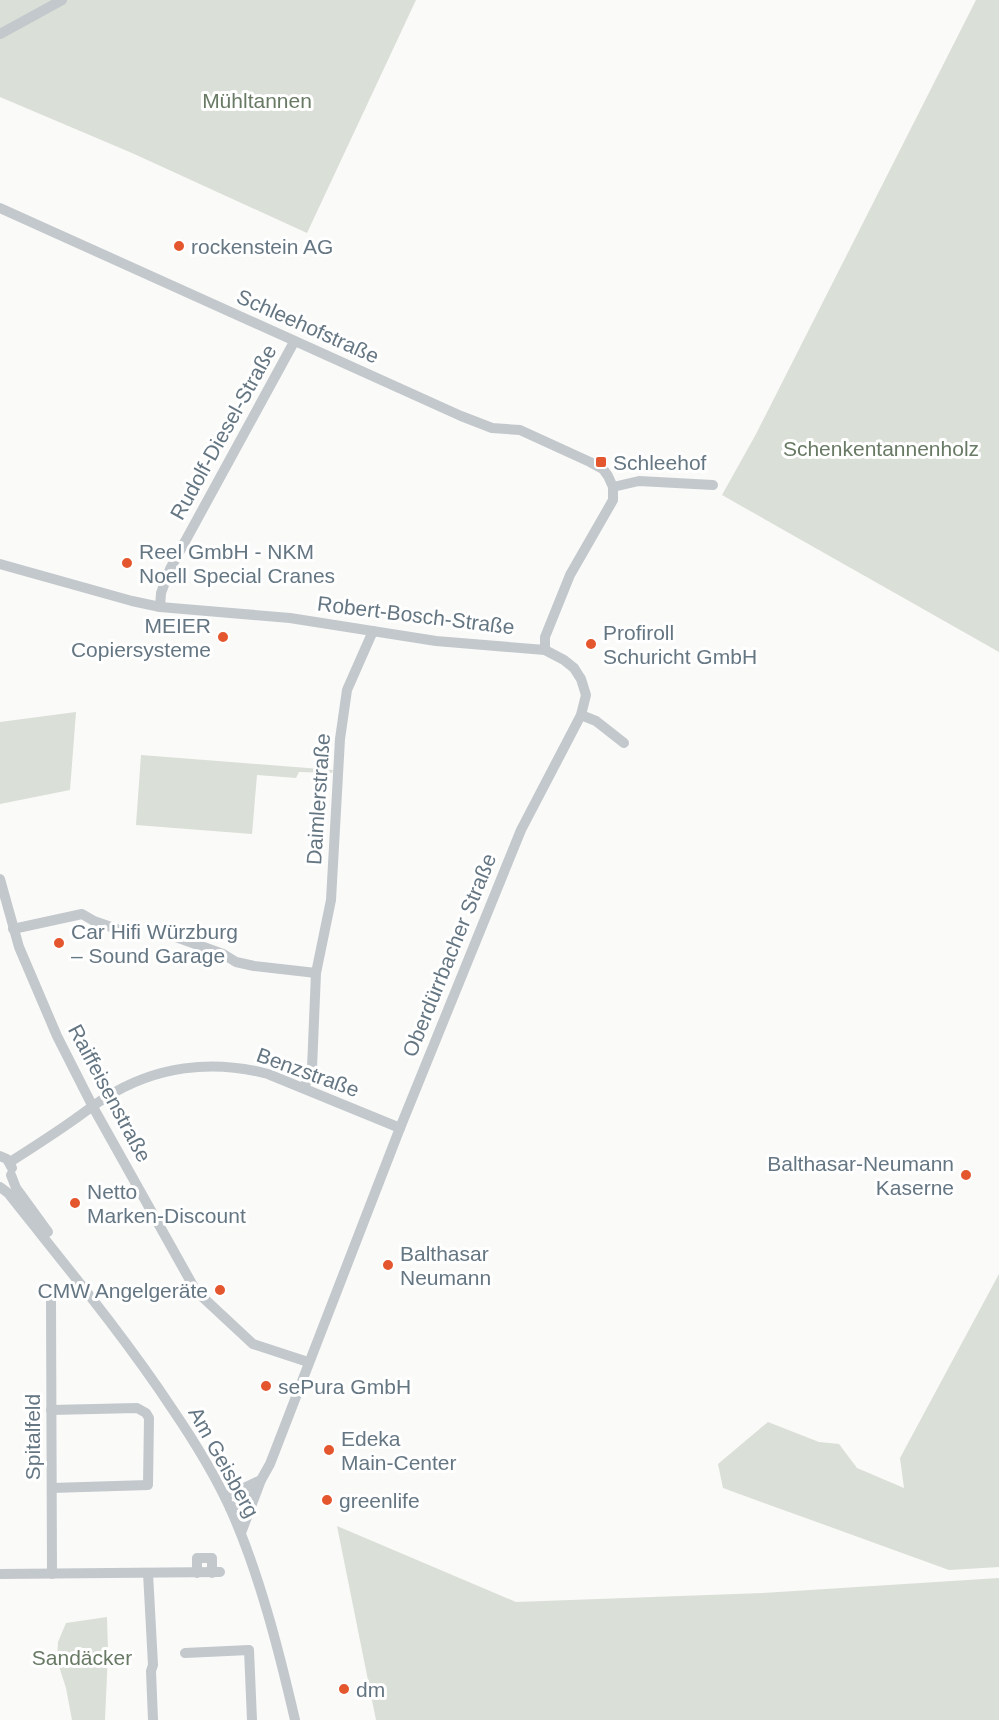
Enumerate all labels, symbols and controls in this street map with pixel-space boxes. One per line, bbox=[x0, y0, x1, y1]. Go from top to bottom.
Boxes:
park label: Mühltannen bbox=[202, 89, 312, 112]
place label: rockenstein AG bbox=[191, 235, 333, 258]
marker: rockenstein AG bbox=[172, 239, 186, 253]
street label: Schleehofstraße bbox=[233, 284, 383, 368]
street label: Rudolf-Diesel-Straße bbox=[165, 341, 281, 523]
park label: Schenkentannenholz bbox=[783, 437, 979, 460]
place label: Schleehof bbox=[613, 451, 707, 474]
marker: Schleehof bbox=[594, 455, 608, 469]
place label: Reel GmbH - NKM Noell Special Cranes bbox=[139, 540, 335, 587]
marker: Reel GmbH - NKM Noell Special Cranes bbox=[120, 556, 134, 570]
street label: Robert-Bosch-Straße bbox=[316, 591, 516, 639]
place label: MEIER Copiersysteme bbox=[71, 614, 211, 661]
place label: Profiroll Schuricht GmbH bbox=[603, 621, 757, 668]
marker: MEIER Copiersysteme bbox=[216, 630, 230, 644]
marker: Profiroll Schuricht GmbH bbox=[584, 637, 598, 651]
street label: Daimlerstraße bbox=[302, 732, 334, 866]
street label: Oberdürrbacher Straße bbox=[398, 850, 500, 1060]
place label: Car Hifi Würzburg – Sound Garage bbox=[71, 920, 238, 967]
marker: Car Hifi Würzburg – Sound Garage bbox=[52, 936, 66, 950]
street label: Raiffeisenstraße bbox=[64, 1020, 156, 1166]
street label: Benzstraße bbox=[254, 1043, 362, 1101]
place label: Balthasar-Neumann Kaserne bbox=[767, 1152, 954, 1199]
marker: Balthasar-Neumann Kaserne bbox=[959, 1168, 973, 1182]
place label: Netto Marken-Discount bbox=[87, 1180, 246, 1227]
marker: Netto Marken-Discount bbox=[68, 1196, 82, 1210]
place label: Balthasar Neumann bbox=[400, 1242, 491, 1289]
marker: Balthasar Neumann bbox=[381, 1258, 395, 1272]
place label: CMW Angelgeräte bbox=[38, 1279, 208, 1302]
marker: CMW Angelgeräte bbox=[213, 1283, 227, 1297]
place label: sePura GmbH bbox=[278, 1375, 411, 1398]
marker: sePura GmbH bbox=[259, 1379, 273, 1393]
street label: Spitalfeld bbox=[21, 1394, 44, 1480]
street label: Am Geisberg bbox=[184, 1403, 264, 1521]
place label: Edeka Main-Center bbox=[341, 1427, 457, 1474]
marker: Edeka Main-Center bbox=[322, 1443, 336, 1457]
place label: greenlife bbox=[339, 1489, 420, 1512]
marker: greenlife bbox=[320, 1493, 334, 1507]
park label: Sandäcker bbox=[32, 1646, 132, 1669]
place label: dm bbox=[356, 1678, 385, 1701]
marker: dm bbox=[337, 1682, 351, 1696]

